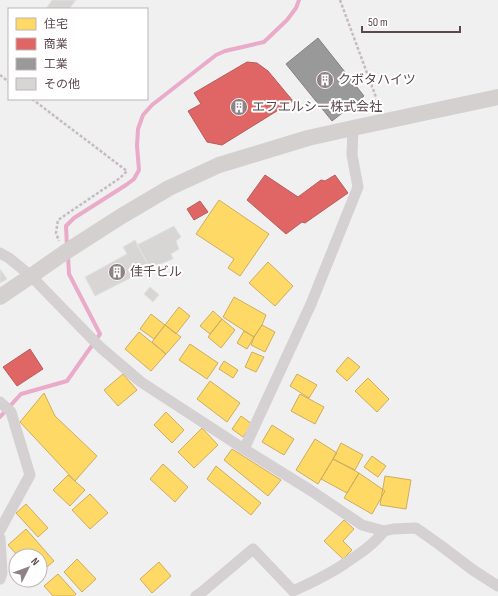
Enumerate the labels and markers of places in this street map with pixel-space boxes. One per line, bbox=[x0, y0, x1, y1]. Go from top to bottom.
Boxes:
building icon: クボタハイツ bbox=[315, 70, 335, 90]
place label: クボタハイツ bbox=[338, 72, 416, 88]
building icon: エフエルシー株式会社 bbox=[229, 97, 249, 117]
place label: エフエルシー株式会社 bbox=[252, 99, 382, 115]
building icon: 佳千ビル bbox=[107, 262, 127, 282]
place label: 佳千ビル bbox=[130, 264, 182, 280]

